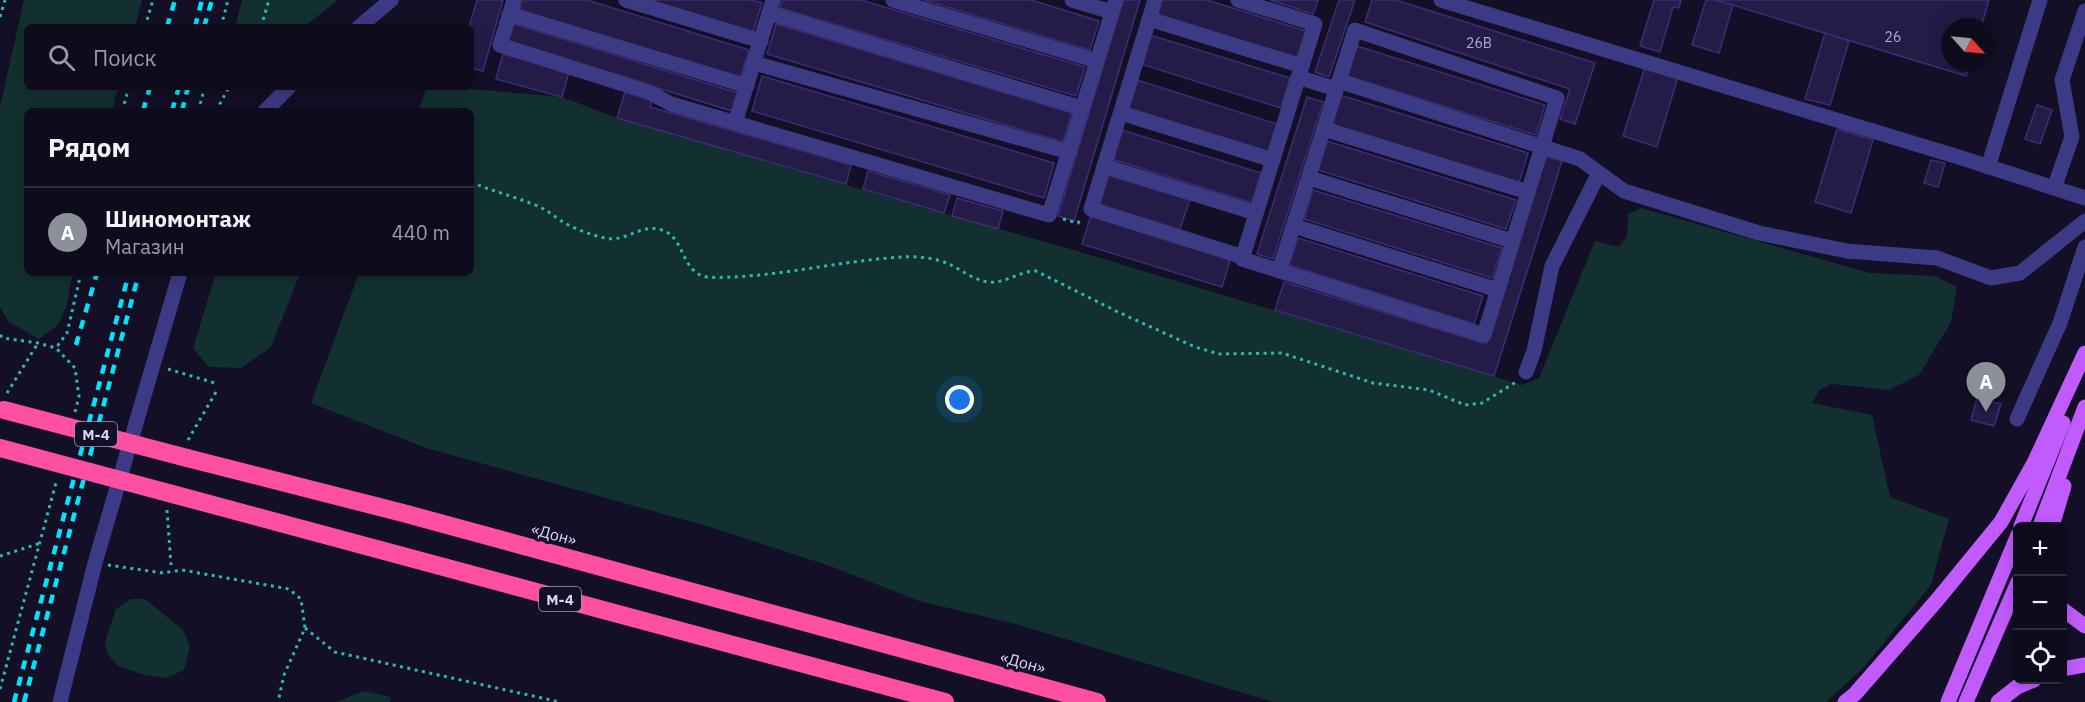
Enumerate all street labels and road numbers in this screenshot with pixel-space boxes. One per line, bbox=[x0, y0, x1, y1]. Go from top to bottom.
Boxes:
road number: М-4 bbox=[75, 422, 117, 446]
street label: «Дон» bbox=[529, 518, 579, 550]
road number: М-4 bbox=[539, 587, 581, 611]
street label: «Дон» bbox=[998, 646, 1048, 678]

